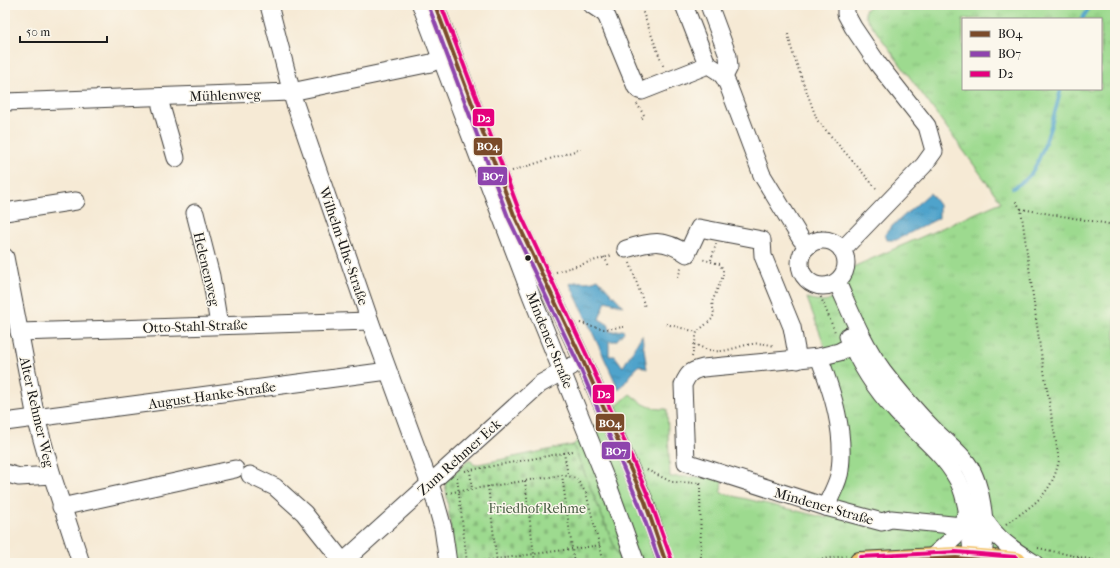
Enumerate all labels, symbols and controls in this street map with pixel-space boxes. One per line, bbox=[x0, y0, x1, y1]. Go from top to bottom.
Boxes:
scale bar bbox=[20, 18, 107, 44]
legend bbox=[962, 18, 1102, 90]
text: 50 m bbox=[26, 25, 50, 39]
text: BO4 bbox=[998, 27, 1023, 41]
text: BO7 bbox=[998, 47, 1021, 61]
text: D2 bbox=[998, 67, 1013, 81]
street label: Mühlenweg bbox=[189, 86, 262, 105]
line badge: D2 bbox=[472, 108, 495, 127]
text: D2 bbox=[476, 112, 491, 125]
line badge: BO4 bbox=[473, 137, 503, 156]
text: BO4 bbox=[477, 140, 500, 153]
line badge: BO7 bbox=[477, 166, 508, 186]
text: BO7 bbox=[482, 170, 504, 183]
street label: Wilhelm-Uhe-Straße bbox=[315, 184, 372, 308]
street label: Helenenweg bbox=[190, 230, 223, 308]
unlabelled marker bbox=[523, 253, 533, 263]
street label: Mindener Straße bbox=[522, 289, 577, 391]
street label: Otto-Stahl-Straße bbox=[142, 316, 248, 337]
street label: Alter Rehmer Weg bbox=[15, 354, 58, 470]
street label: August-Hanke-Straße bbox=[146, 378, 277, 413]
line badge: D2 bbox=[592, 384, 615, 404]
text: D2 bbox=[596, 388, 611, 401]
line badge: BO4 bbox=[595, 413, 625, 432]
street label: Zum Rehmer Eck bbox=[414, 415, 505, 499]
text: BO4 bbox=[599, 417, 622, 430]
line badge: BO7 bbox=[601, 441, 631, 460]
text: BO7 bbox=[605, 445, 627, 458]
street label: Mindener Straße bbox=[772, 484, 876, 529]
park label: Friedhof Rehme bbox=[488, 500, 586, 517]

